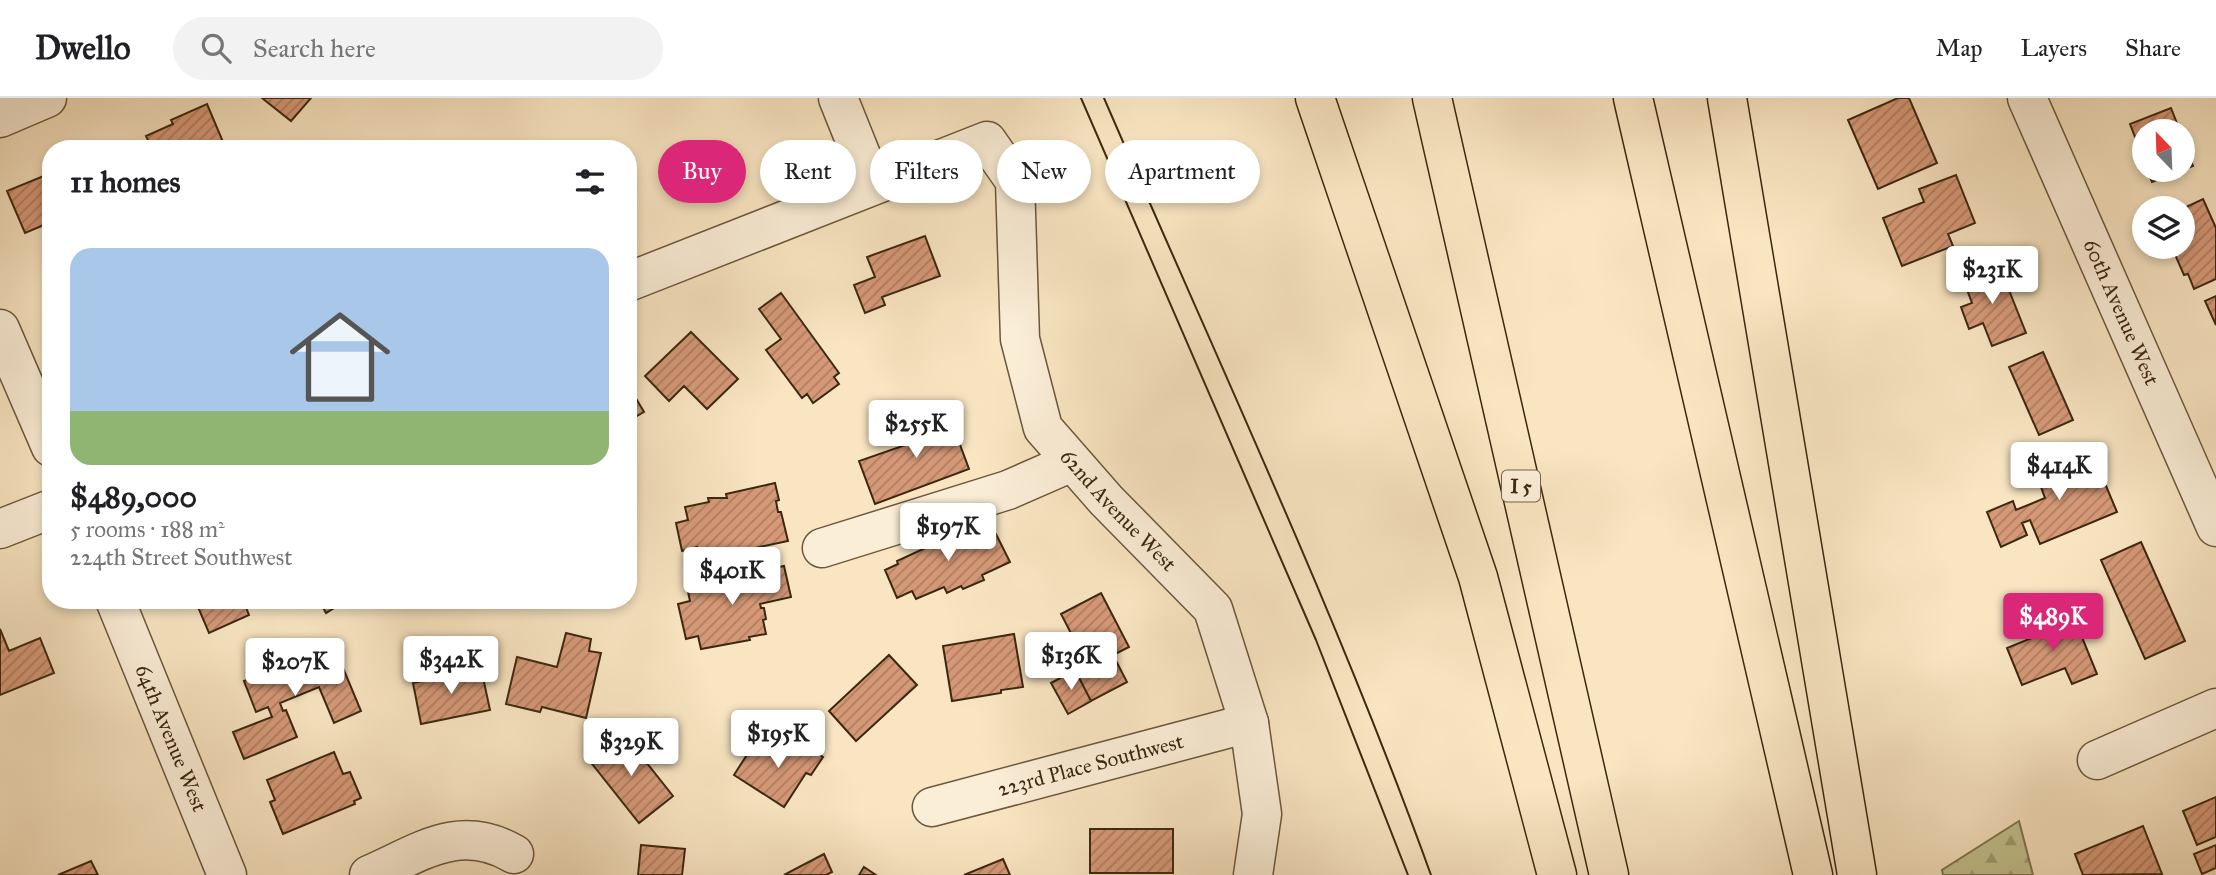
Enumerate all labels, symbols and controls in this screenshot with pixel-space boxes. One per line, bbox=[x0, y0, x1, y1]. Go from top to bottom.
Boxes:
search box bbox=[173, 17, 663, 80]
text: Dwello bbox=[35, 28, 131, 68]
icon: search bbox=[197, 29, 235, 67]
text: Search here bbox=[253, 32, 376, 64]
text: Map bbox=[1936, 33, 1983, 63]
text: Layers bbox=[2021, 33, 2087, 63]
text: Share bbox=[2125, 33, 2181, 63]
north arrow bbox=[2132, 119, 2194, 182]
map controls bbox=[2132, 119, 2195, 259]
chip: Buy bbox=[658, 140, 746, 203]
chip: Rent bbox=[760, 140, 856, 203]
chip: Filters bbox=[870, 140, 983, 203]
chip: New bbox=[997, 140, 1091, 203]
chip: Apartment bbox=[1105, 140, 1260, 203]
icon: filters bbox=[571, 163, 609, 201]
text: 11 homes bbox=[70, 164, 181, 200]
button: layers bbox=[2132, 196, 2195, 259]
street label: 60th Avenue West bbox=[2078, 235, 2165, 390]
pin: $231K bbox=[1943, 246, 2041, 306]
text: $231K bbox=[1962, 255, 2022, 283]
icon: home bbox=[277, 294, 403, 420]
pin: $255K bbox=[867, 400, 965, 460]
text: $255K bbox=[885, 409, 947, 437]
pin: $414K bbox=[2010, 442, 2108, 502]
street label: 62nd Avenue West bbox=[1055, 444, 1182, 577]
text: $414K bbox=[2027, 451, 2091, 479]
road number: I 5 bbox=[1502, 470, 1540, 502]
text: $489,000 bbox=[70, 479, 197, 515]
pin: $197K bbox=[899, 504, 997, 563]
text: $197K bbox=[916, 512, 980, 540]
text: 5 rooms · 188 m² bbox=[70, 515, 225, 543]
text: 224th Street Southwest bbox=[70, 543, 292, 571]
pin: $401K bbox=[683, 547, 781, 607]
text: $401K bbox=[699, 556, 765, 584]
pin: $489K bbox=[2004, 594, 2102, 653]
text: $489K bbox=[2019, 602, 2087, 630]
pin: $136K bbox=[1022, 632, 1120, 692]
pin: $342K bbox=[402, 636, 500, 696]
pin: $207K bbox=[246, 638, 344, 698]
text: $136K bbox=[1041, 641, 1101, 669]
text: $342K bbox=[419, 645, 483, 673]
text: $207K bbox=[261, 647, 329, 675]
street label: 64th Avenue West bbox=[130, 661, 213, 816]
pin: $195K bbox=[729, 710, 827, 770]
pin: $329K bbox=[582, 718, 680, 778]
text: $195K bbox=[747, 719, 809, 747]
text: $329K bbox=[599, 727, 663, 755]
street label: 223rd Place Southwest bbox=[995, 728, 1187, 802]

